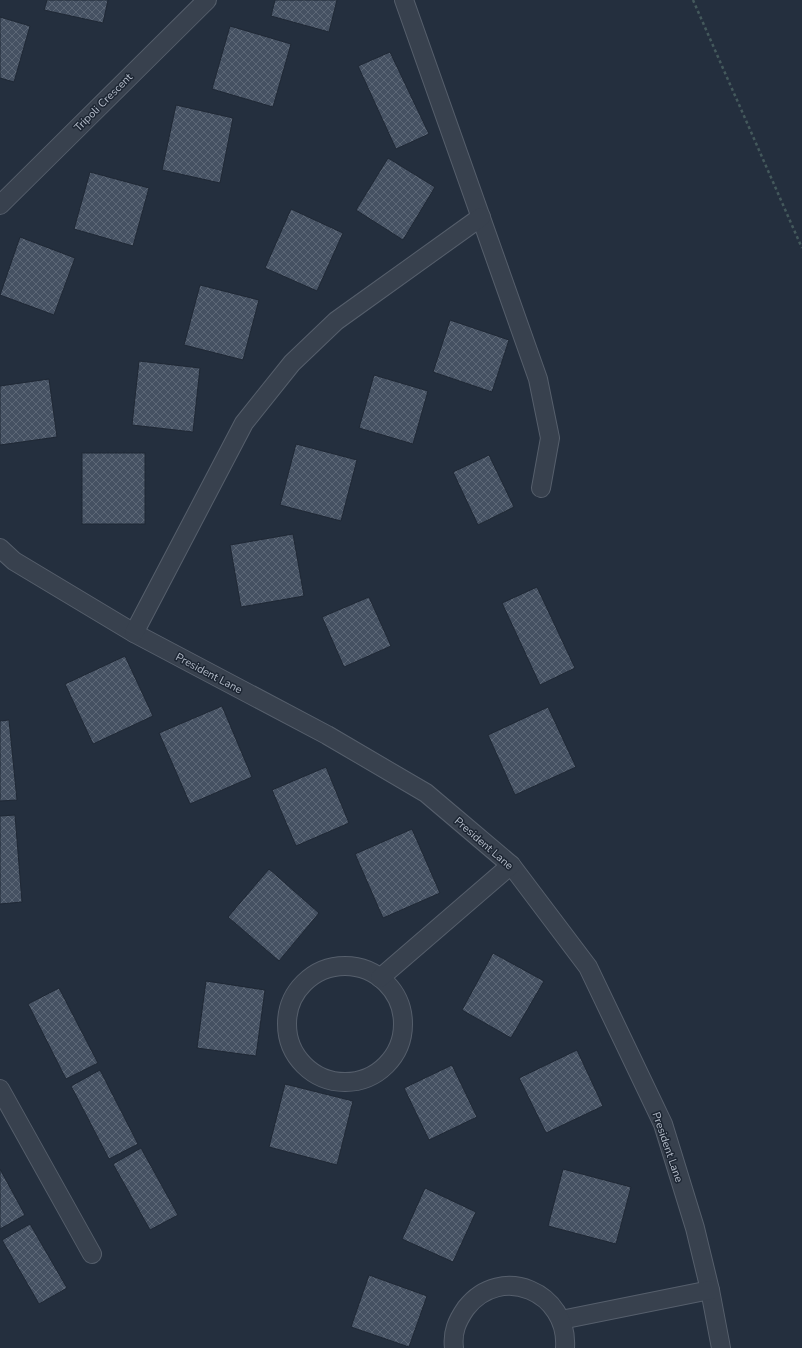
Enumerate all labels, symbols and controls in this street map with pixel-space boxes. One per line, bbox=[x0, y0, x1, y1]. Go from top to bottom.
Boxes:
street label: Tripoli Crescent bbox=[71, 70, 136, 135]
street label: President Lane bbox=[173, 650, 245, 697]
street label: President Lane bbox=[451, 814, 516, 873]
street label: President Lane bbox=[648, 1110, 687, 1184]

